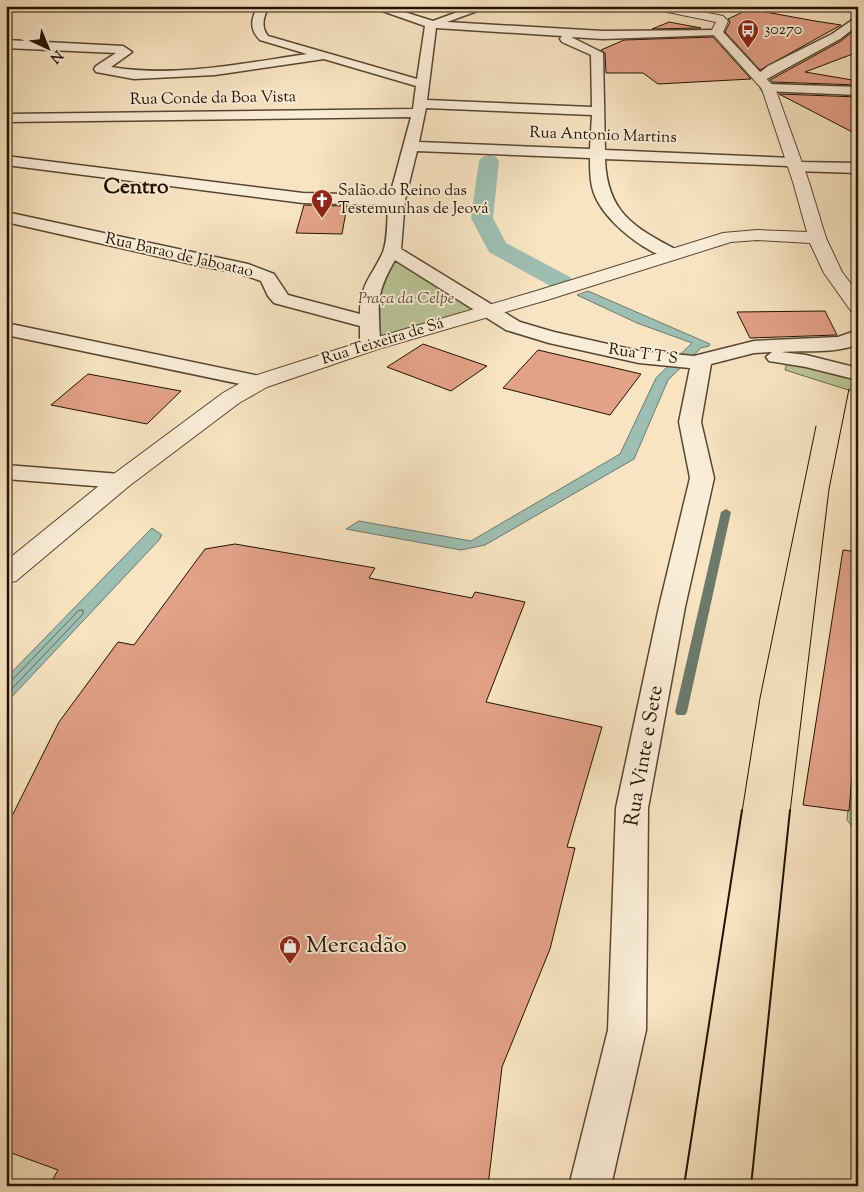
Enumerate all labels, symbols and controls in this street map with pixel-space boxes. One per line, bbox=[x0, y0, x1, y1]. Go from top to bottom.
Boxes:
bus stop icon: 30270 bbox=[736, 18, 760, 49]
place label: 30270 bbox=[764, 19, 802, 42]
north arrow bbox=[22, 22, 72, 72]
text: N bbox=[45, 45, 67, 67]
street label: Rua Conde da Boa Vista bbox=[130, 86, 297, 112]
street label: Rua Antonio Martins bbox=[529, 122, 677, 150]
district label: Centro bbox=[104, 173, 169, 203]
place label: Salão do Reino das Testemunhas de Jeová bbox=[338, 180, 489, 221]
church icon: Salão do Reino das Testemunhas de Jeová bbox=[310, 188, 334, 219]
street label: Rua Barao de Jaboatao bbox=[103, 228, 256, 284]
park label: Praça da Celpe bbox=[358, 288, 454, 311]
street label: Rua Teixeira de Sá bbox=[319, 312, 448, 372]
street label: Rua T T S bbox=[607, 339, 679, 371]
street label: Rua Vinte e Sete bbox=[618, 683, 672, 829]
place label: Mercadão bbox=[306, 929, 407, 963]
shop icon: Mercadão bbox=[278, 934, 302, 965]

